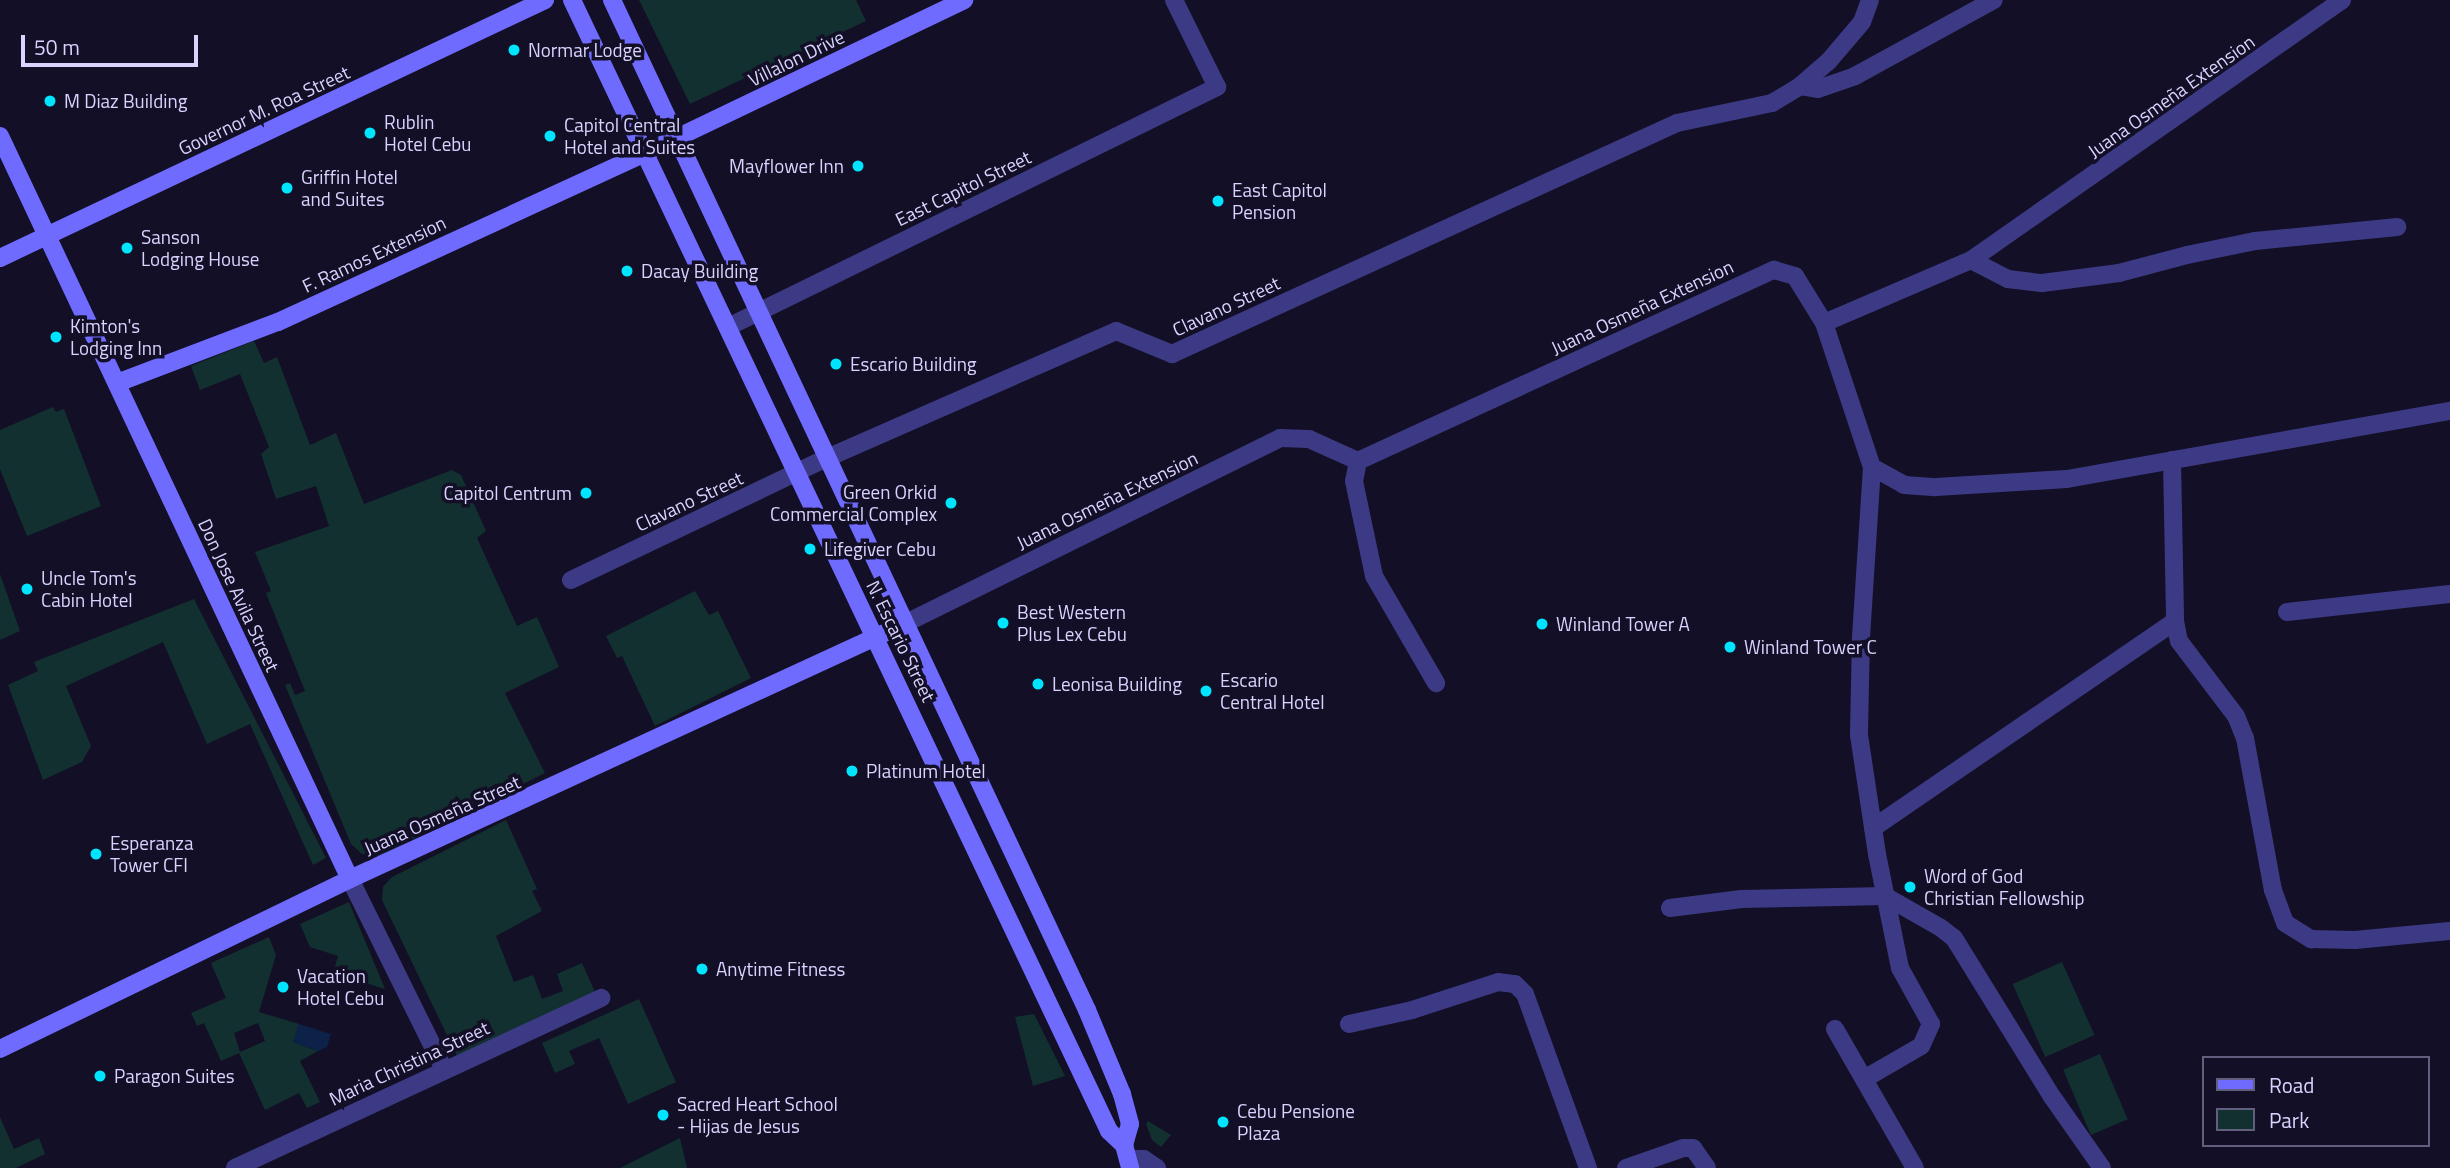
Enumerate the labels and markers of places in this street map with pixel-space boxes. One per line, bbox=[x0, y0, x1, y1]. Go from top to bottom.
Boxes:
place label: Normar Lodge bbox=[528, 39, 642, 61]
marker: Normar Lodge bbox=[506, 42, 522, 58]
place label: M Diaz Building bbox=[64, 90, 187, 112]
marker: M Diaz Building bbox=[42, 93, 58, 109]
place label: Rublin Hotel Cebu bbox=[384, 111, 471, 155]
place label: Capitol Central Hotel and Suites bbox=[564, 114, 695, 158]
marker: Rublin Hotel Cebu bbox=[362, 125, 378, 141]
marker: Capitol Central Hotel and Suites bbox=[542, 128, 558, 144]
place label: Mayflower Inn bbox=[729, 155, 844, 177]
marker: Mayflower Inn bbox=[850, 158, 866, 174]
place label: Griffin Hotel and Suites bbox=[301, 166, 398, 210]
place label: East Capitol Pension bbox=[1232, 179, 1327, 223]
marker: Griffin Hotel and Suites bbox=[279, 180, 295, 196]
marker: East Capitol Pension bbox=[1210, 193, 1226, 209]
place label: Sanson Lodging House bbox=[141, 226, 259, 270]
marker: Sanson Lodging House bbox=[119, 240, 135, 256]
place label: Dacay Building bbox=[641, 260, 758, 282]
marker: Dacay Building bbox=[619, 263, 635, 279]
place label: Kimton's Lodging Inn bbox=[70, 315, 162, 359]
marker: Kimton's Lodging Inn bbox=[48, 329, 64, 345]
place label: Escario Building bbox=[850, 353, 977, 375]
marker: Escario Building bbox=[828, 356, 844, 372]
place label: Green Orkid Commercial Complex bbox=[770, 481, 937, 525]
place label: Capitol Centrum bbox=[444, 482, 572, 504]
marker: Capitol Centrum bbox=[578, 485, 594, 501]
marker: Green Orkid Commercial Complex bbox=[943, 495, 959, 511]
place label: Lifegiver Cebu bbox=[824, 538, 936, 560]
marker: Lifegiver Cebu bbox=[802, 541, 818, 557]
place label: Uncle Tom's Cabin Hotel bbox=[41, 567, 137, 611]
marker: Uncle Tom's Cabin Hotel bbox=[19, 581, 35, 597]
place label: Best Western Plus Lex Cebu bbox=[1017, 601, 1127, 645]
place label: Winland Tower A bbox=[1556, 613, 1690, 635]
marker: Best Western Plus Lex Cebu bbox=[995, 615, 1011, 631]
marker: Winland Tower A bbox=[1534, 616, 1550, 632]
place label: Winland Tower C bbox=[1744, 636, 1877, 658]
marker: Winland Tower C bbox=[1722, 639, 1738, 655]
place label: Escario Central Hotel bbox=[1220, 669, 1325, 713]
place label: Leonisa Building bbox=[1052, 673, 1182, 695]
marker: Leonisa Building bbox=[1030, 676, 1046, 692]
marker: Escario Central Hotel bbox=[1198, 683, 1214, 699]
place label: Platinum Hotel bbox=[866, 760, 986, 782]
marker: Platinum Hotel bbox=[844, 763, 860, 779]
place label: Esperanza Tower CFI bbox=[110, 832, 193, 876]
marker: Esperanza Tower CFI bbox=[88, 846, 104, 862]
place label: Word of God Christian Fellowship bbox=[1924, 865, 2084, 909]
marker: Word of God Christian Fellowship bbox=[1902, 879, 1918, 895]
place label: Anytime Fitness bbox=[716, 958, 845, 980]
marker: Anytime Fitness bbox=[694, 961, 710, 977]
place label: Vacation Hotel Cebu bbox=[297, 965, 384, 1009]
marker: Vacation Hotel Cebu bbox=[275, 979, 291, 995]
place label: Paragon Suites bbox=[114, 1065, 235, 1087]
marker: Paragon Suites bbox=[92, 1068, 108, 1084]
place label: Sacred Heart School - Hijas de Jesus bbox=[677, 1093, 838, 1137]
place label: Cebu Pensione Plaza bbox=[1237, 1100, 1355, 1144]
marker: Sacred Heart School - Hijas de Jesus bbox=[655, 1107, 671, 1123]
marker: Cebu Pensione Plaza bbox=[1215, 1114, 1231, 1130]

